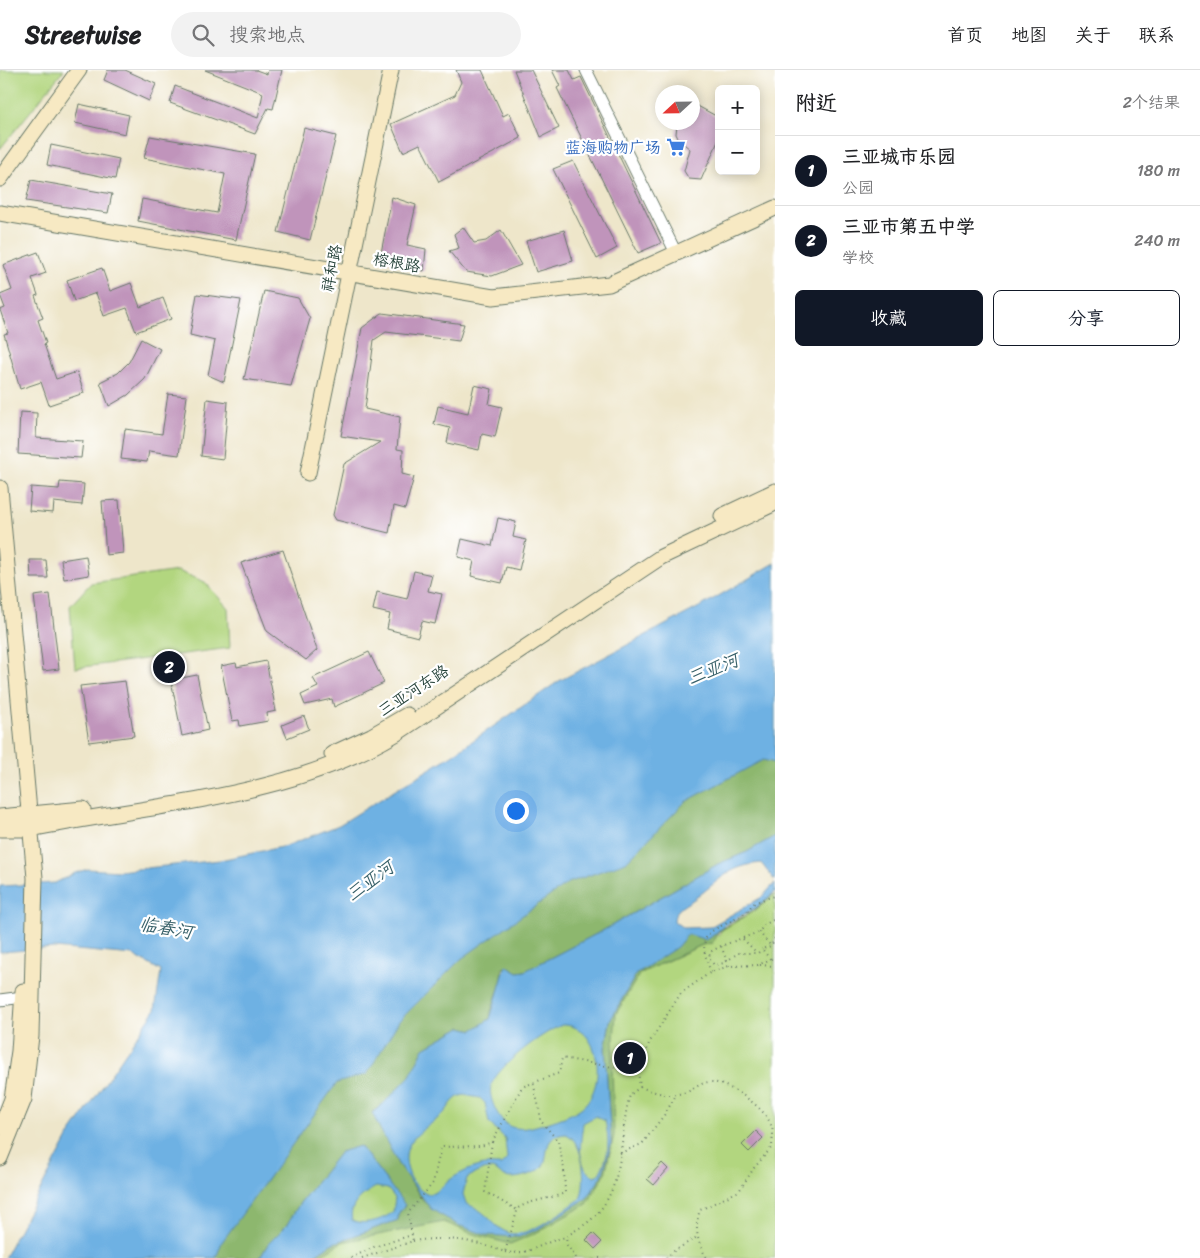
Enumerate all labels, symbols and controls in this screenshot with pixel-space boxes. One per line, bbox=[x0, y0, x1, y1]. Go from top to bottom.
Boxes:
search box bbox=[171, 12, 521, 57]
text: Streetwise bbox=[25, 14, 141, 56]
text: 搜索地点 bbox=[229, 18, 305, 51]
text: 首页 bbox=[947, 19, 983, 51]
text: 地图 bbox=[1011, 19, 1047, 51]
text: 关于 bbox=[1075, 19, 1111, 51]
text: 联系 bbox=[1139, 19, 1175, 51]
icon: search bbox=[189, 21, 217, 49]
text: 附近 bbox=[795, 84, 837, 122]
north arrow bbox=[655, 85, 700, 130]
map controls bbox=[715, 85, 760, 175]
button: + bbox=[715, 85, 760, 130]
text: 2个结果 bbox=[1123, 88, 1180, 117]
button: − bbox=[715, 130, 760, 175]
place label: 蓝海购物广场 bbox=[565, 133, 661, 162]
supermarket icon: 蓝海购物广场 bbox=[665, 136, 687, 158]
text: 三亚城市乐园 bbox=[842, 140, 956, 173]
text: 1 bbox=[808, 156, 814, 185]
text: 180 m bbox=[1137, 156, 1180, 185]
text: 公园 bbox=[842, 173, 874, 202]
text: 三亚市第五中学 bbox=[842, 210, 975, 243]
text: 2 bbox=[806, 226, 816, 255]
text: 240 m bbox=[1134, 226, 1180, 255]
street label: 祥和路 bbox=[313, 242, 350, 294]
text: 学校 bbox=[842, 243, 874, 272]
street label: 榕根路 bbox=[371, 244, 423, 281]
button: 收藏 bbox=[795, 290, 983, 346]
button: 分享 bbox=[993, 290, 1180, 346]
water label: 三亚河 bbox=[682, 643, 747, 694]
pin: 2 bbox=[153, 648, 185, 686]
street label: 三亚河东路 bbox=[372, 656, 455, 724]
your location bbox=[503, 798, 529, 824]
water label: 三亚河 bbox=[339, 850, 404, 910]
water label: 临春河 bbox=[137, 908, 198, 949]
pin: 1 bbox=[614, 1039, 646, 1077]

